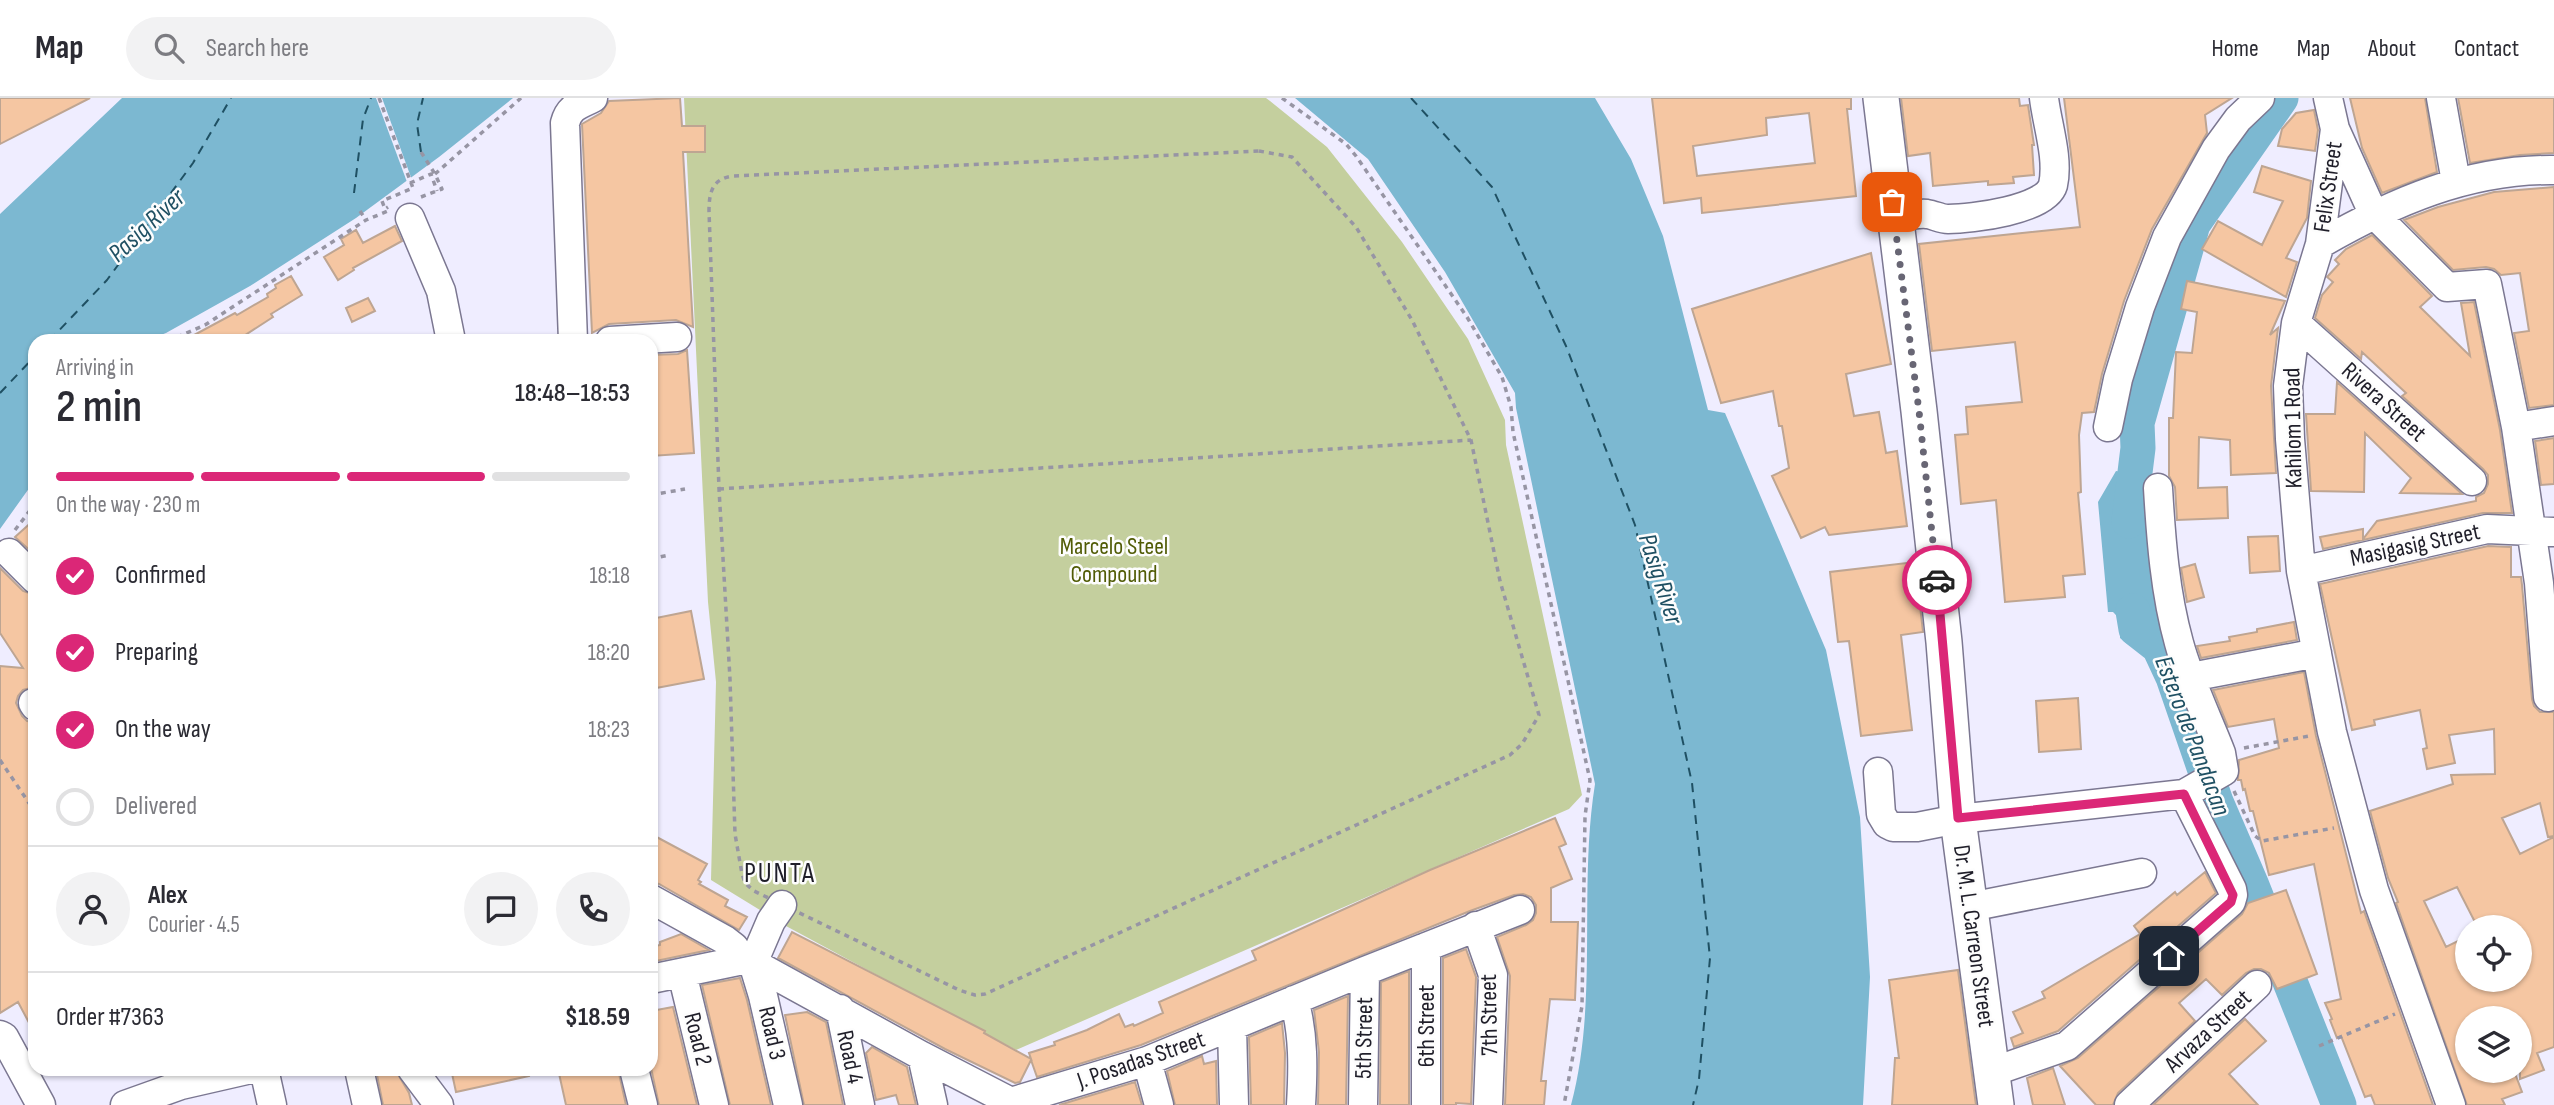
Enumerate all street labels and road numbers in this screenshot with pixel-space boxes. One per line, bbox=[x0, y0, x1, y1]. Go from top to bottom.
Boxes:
street label: Felix Street bbox=[2307, 140, 2349, 234]
street label: Rivera Street bbox=[2335, 356, 2433, 448]
street label: Kahilom 1 Road bbox=[2277, 367, 2309, 489]
street label: Masigasig Street bbox=[2347, 517, 2483, 573]
street label: Dr. M. L. Carreon Street bbox=[1947, 843, 2001, 1029]
street label: 7th Street bbox=[1474, 974, 1504, 1056]
street label: Arvaza Street bbox=[2158, 983, 2257, 1079]
street label: 6th Street bbox=[1412, 985, 1441, 1067]
street label: 5th Street bbox=[1349, 997, 1379, 1079]
street label: Road 3 bbox=[752, 1003, 792, 1063]
street label: Road 2 bbox=[677, 1009, 719, 1069]
street label: J. Posadas Street bbox=[1072, 1025, 1209, 1096]
street label: Road 4 bbox=[830, 1028, 870, 1086]

